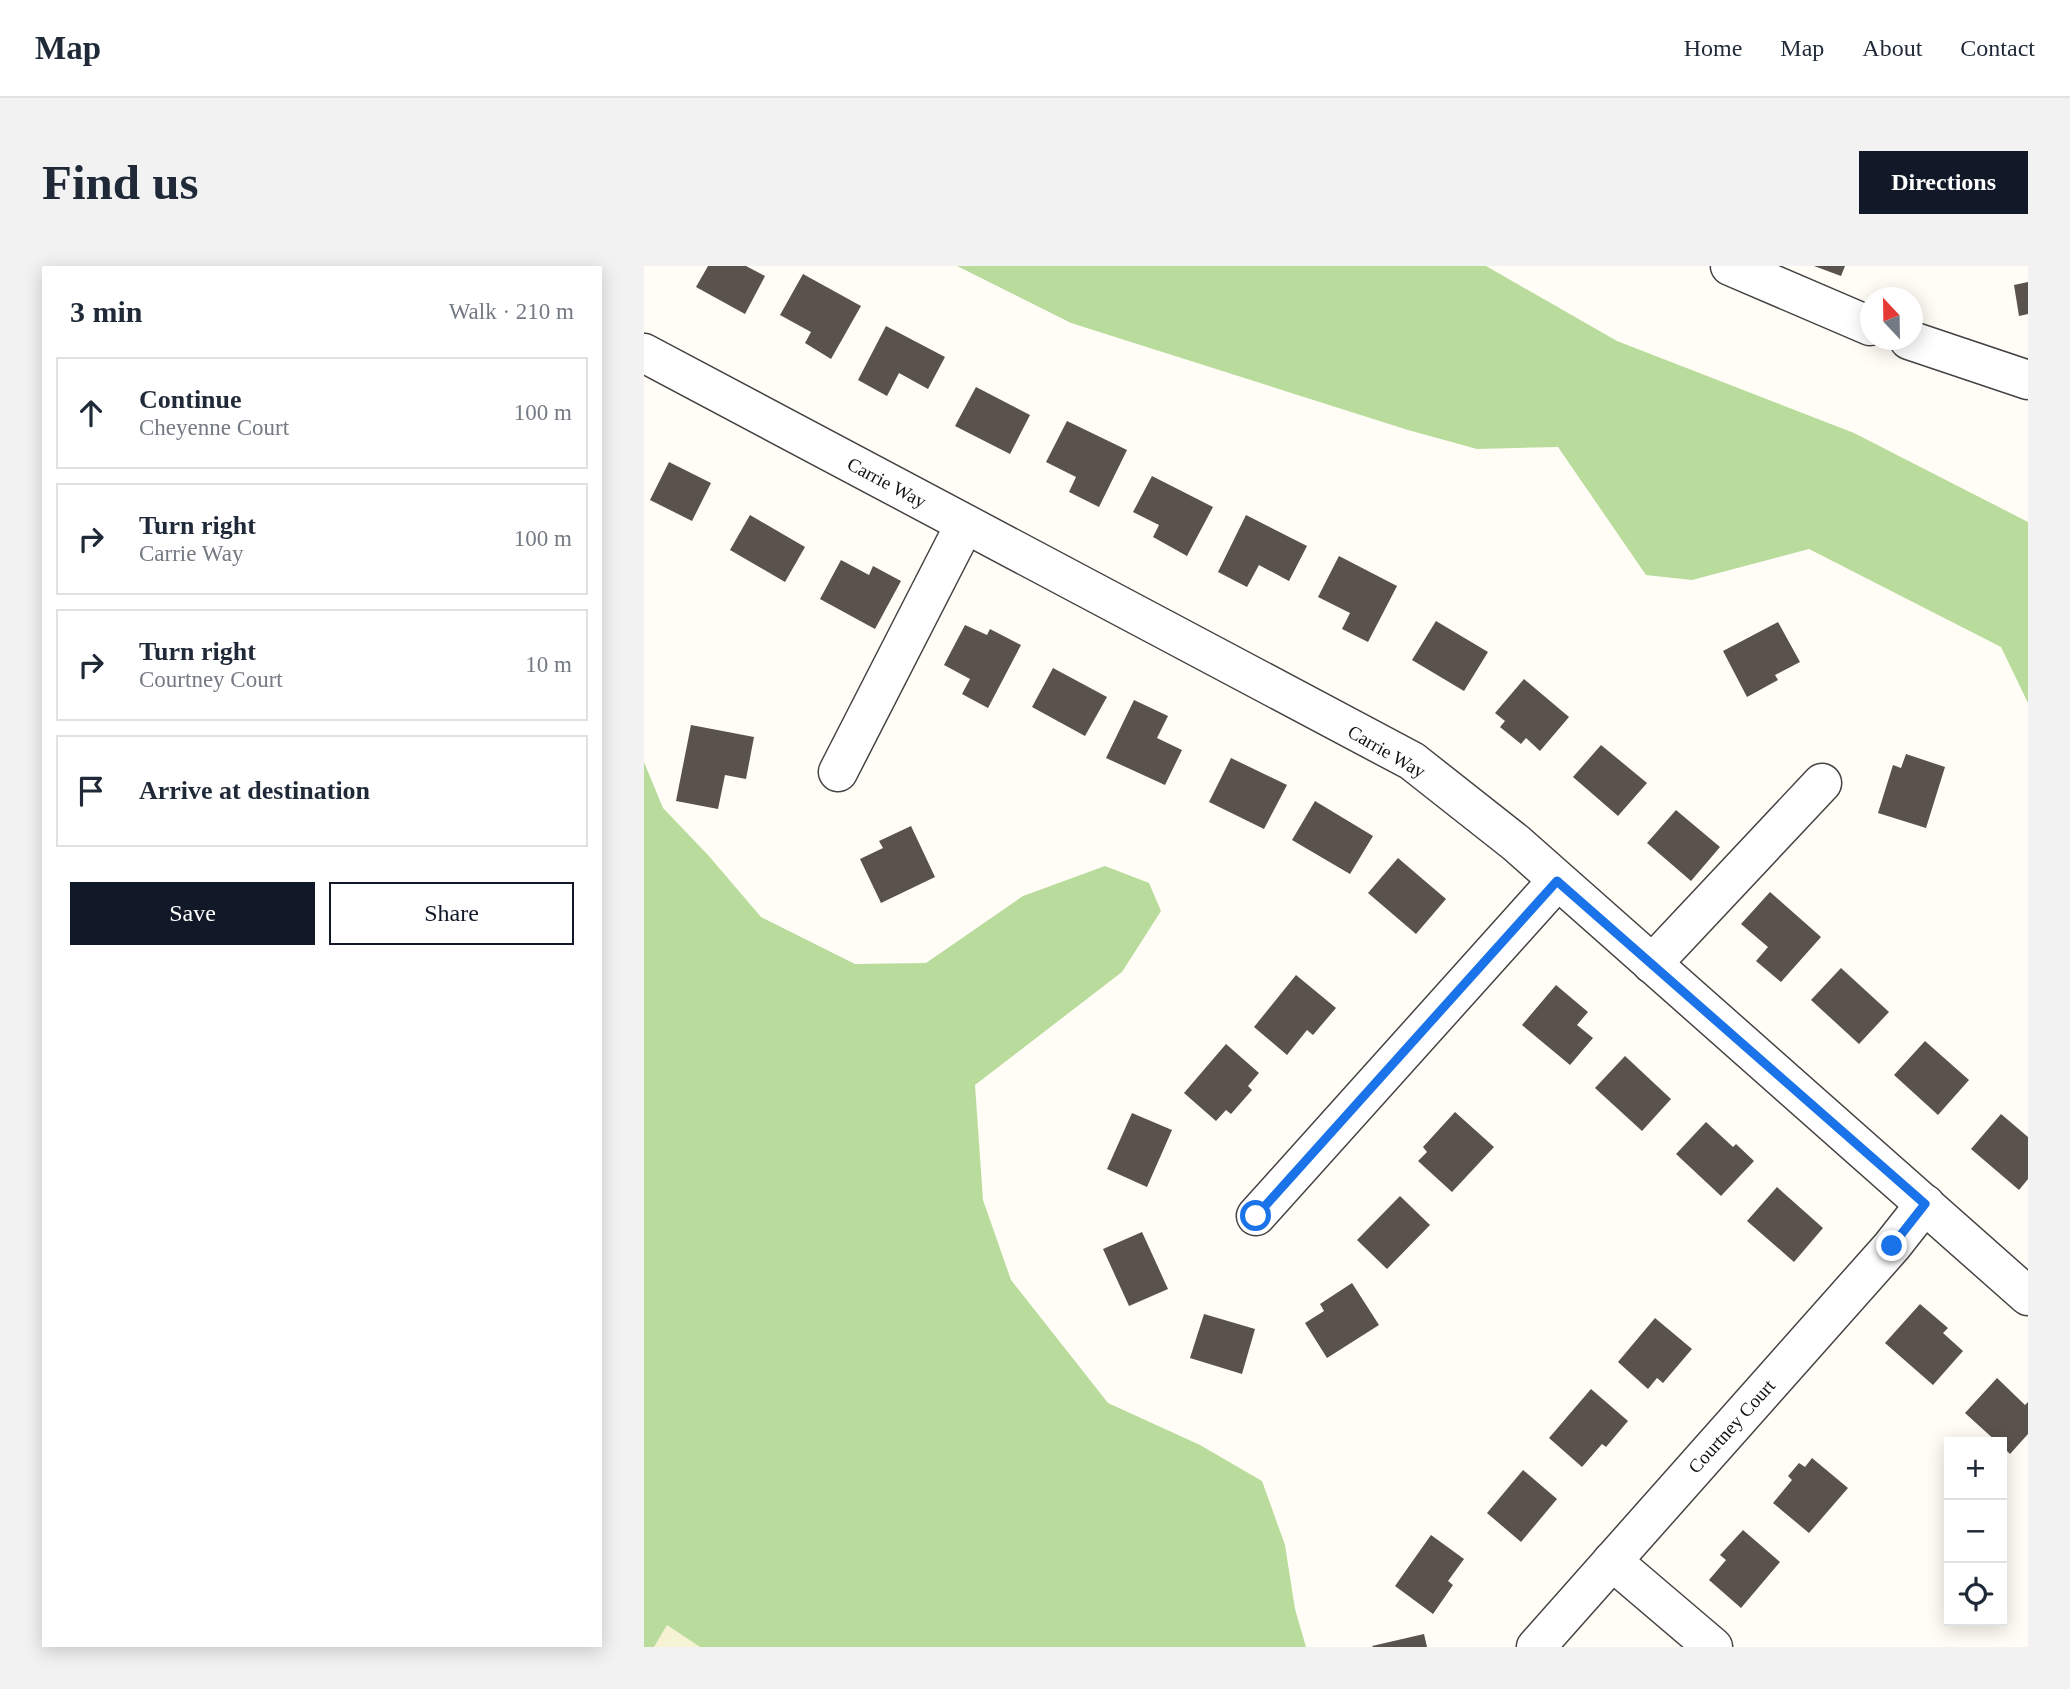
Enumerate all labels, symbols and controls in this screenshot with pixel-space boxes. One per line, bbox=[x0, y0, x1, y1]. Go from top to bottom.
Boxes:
text: Map bbox=[35, 30, 101, 66]
text: Home bbox=[1684, 35, 1742, 61]
text: Map bbox=[1780, 35, 1824, 61]
text: About bbox=[1862, 35, 1922, 61]
text: Contact bbox=[1960, 35, 2035, 61]
button: Directions bbox=[1859, 151, 2028, 214]
text: Find us bbox=[42, 155, 199, 210]
north arrow bbox=[1860, 287, 1923, 350]
text: 3 min bbox=[70, 295, 143, 328]
text: Walk · 210 m bbox=[449, 299, 574, 324]
text: Continue bbox=[139, 385, 242, 414]
icon: ahead bbox=[72, 394, 110, 432]
text: 100 m bbox=[514, 400, 572, 425]
text: Cheyenne Court bbox=[139, 415, 289, 440]
street label: Carrie Way bbox=[844, 453, 930, 512]
text: Turn right bbox=[139, 511, 256, 540]
icon: right bbox=[72, 520, 110, 558]
text: 100 m bbox=[514, 526, 572, 551]
text: Carrie Way bbox=[139, 541, 243, 566]
text: Turn right bbox=[139, 637, 256, 666]
icon: right bbox=[72, 646, 110, 684]
text: 10 m bbox=[525, 652, 572, 677]
text: Courtney Court bbox=[139, 667, 283, 692]
street label: Carrie Way bbox=[1344, 721, 1430, 782]
icon: arrive bbox=[72, 772, 110, 810]
text: Arrive at destination bbox=[139, 776, 370, 805]
button: Save bbox=[70, 882, 315, 945]
button: Share bbox=[329, 882, 574, 945]
route start bbox=[1240, 1200, 1271, 1231]
route end bbox=[1876, 1230, 1907, 1261]
street label: Courtney Court bbox=[1684, 1375, 1779, 1477]
map controls bbox=[1944, 1437, 2007, 1626]
button: + bbox=[1944, 1437, 2007, 1500]
button: − bbox=[1944, 1500, 2007, 1563]
button: locate bbox=[1944, 1563, 2007, 1626]

